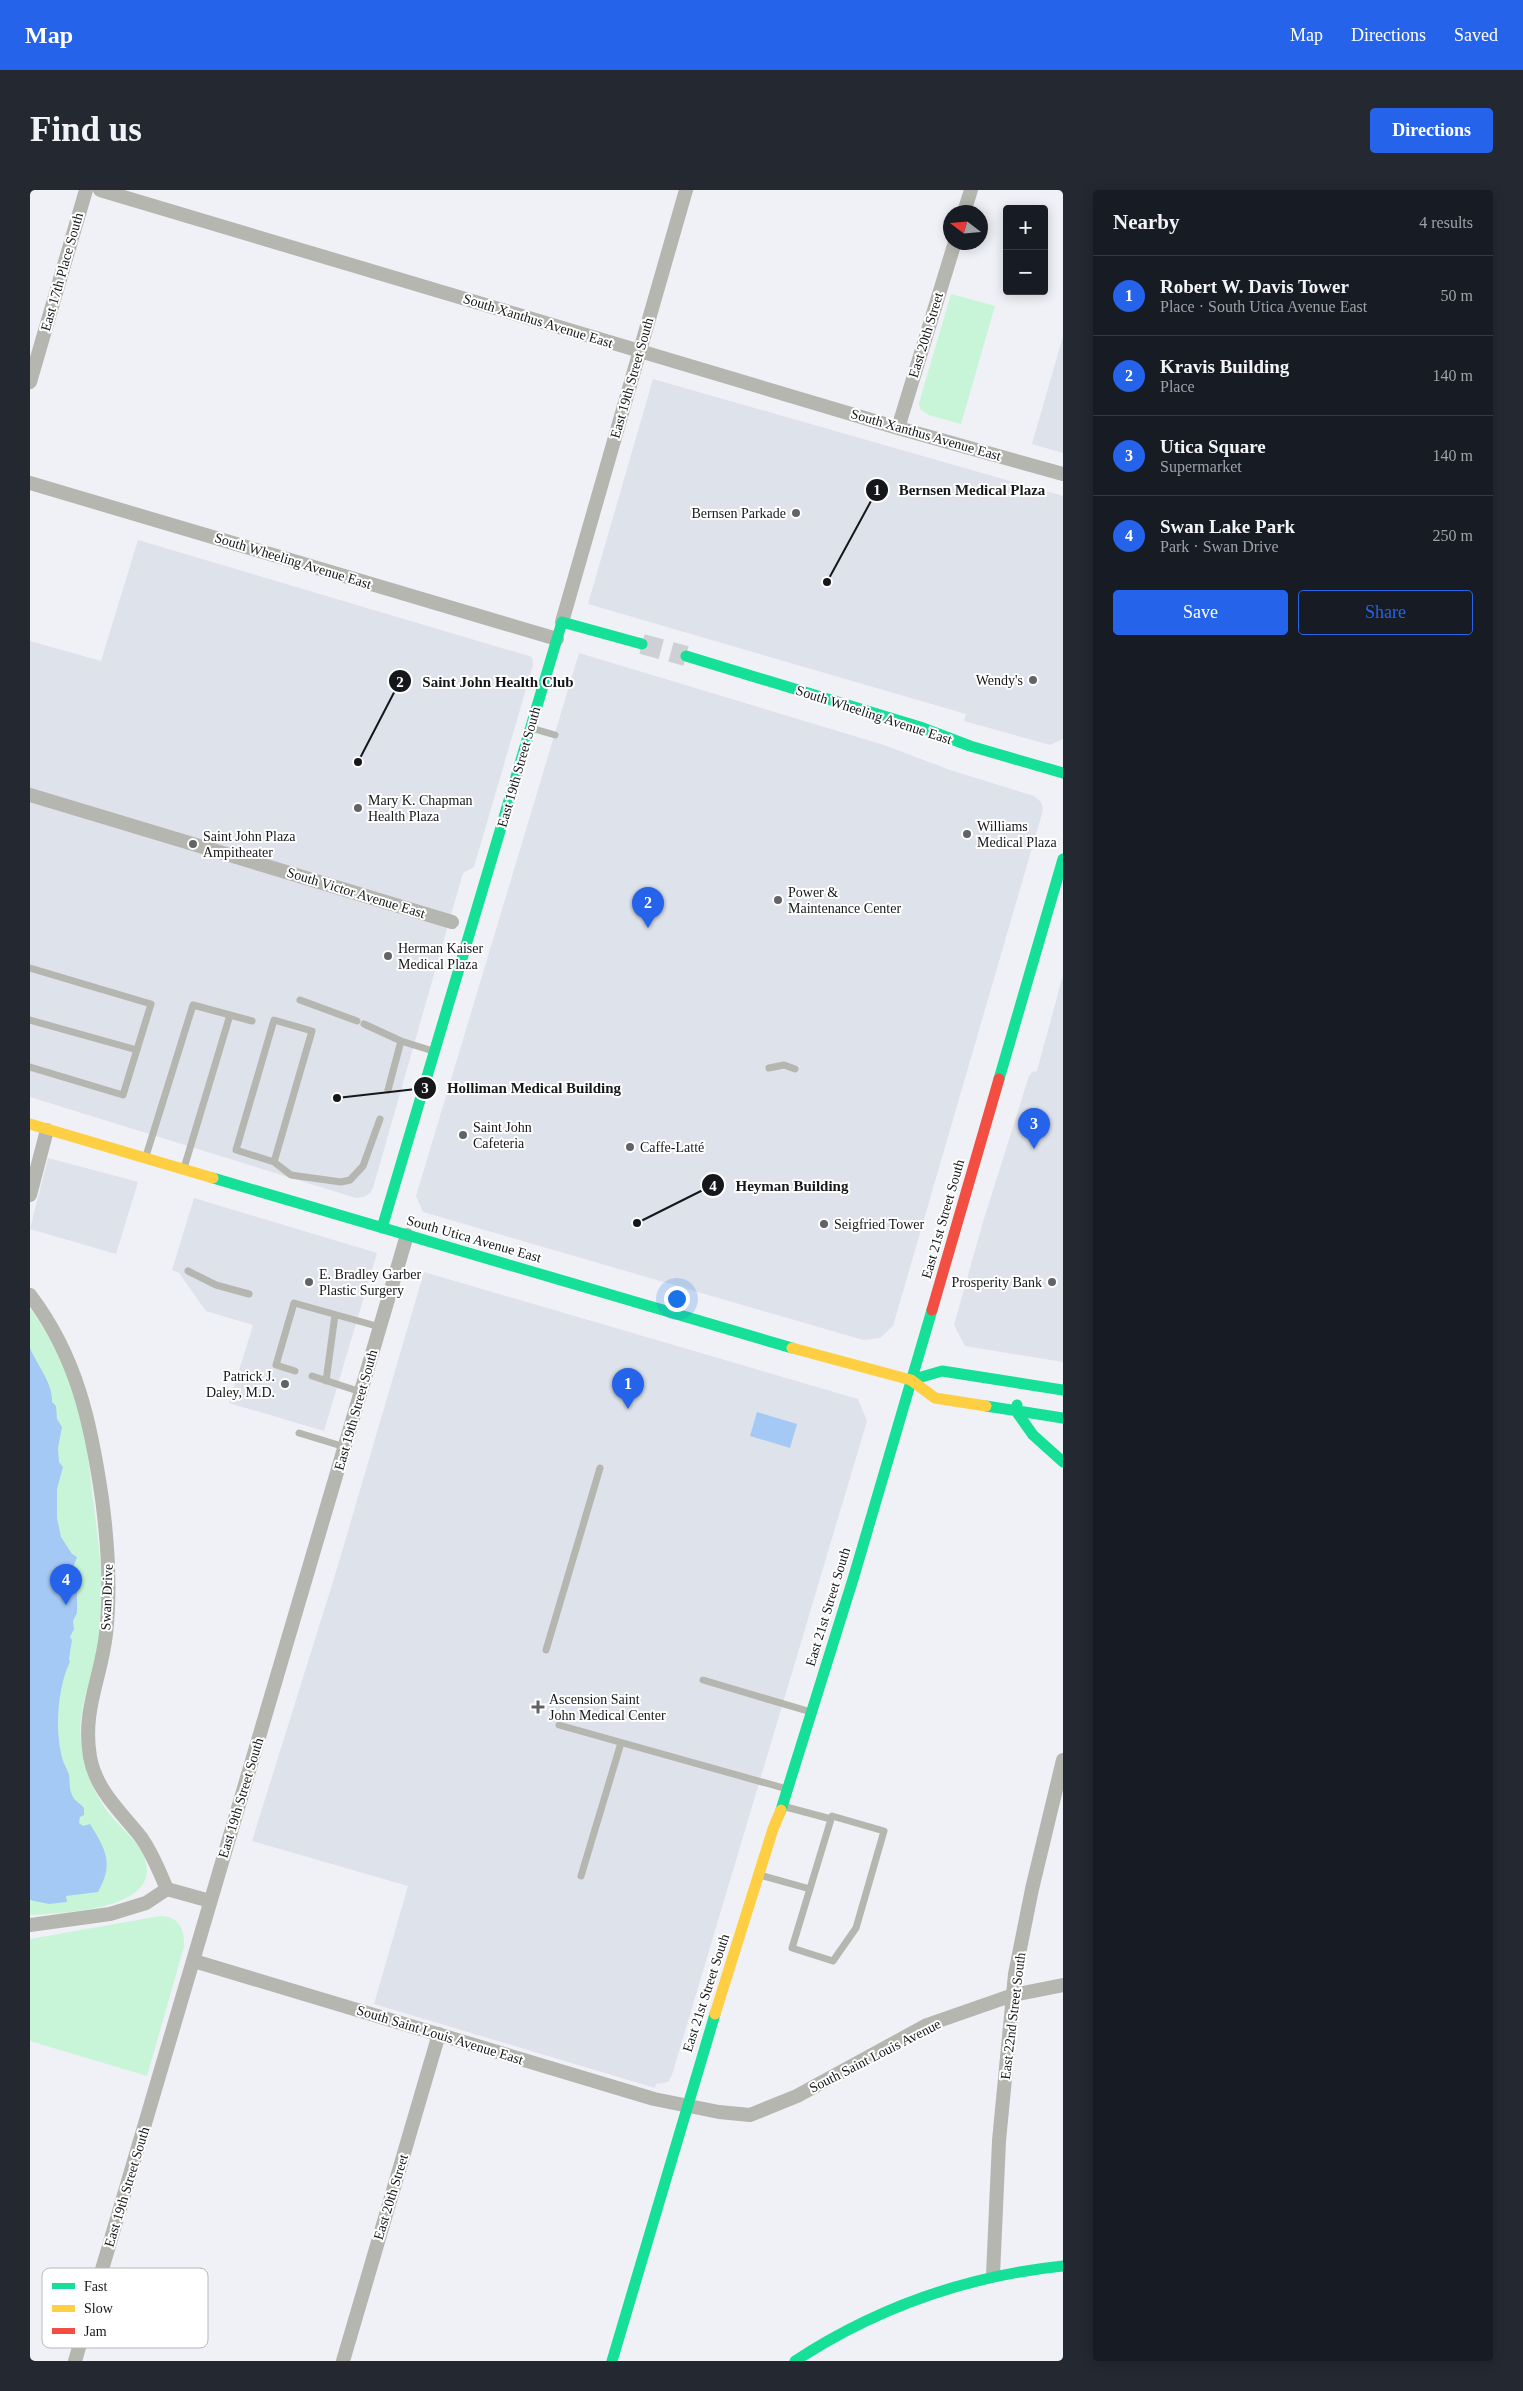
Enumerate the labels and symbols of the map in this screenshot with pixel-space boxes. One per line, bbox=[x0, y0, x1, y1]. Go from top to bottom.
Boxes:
north arrow bbox=[943, 205, 988, 250]
street label: East 17th Place South bbox=[38, 211, 86, 333]
street label: East 20th Street bbox=[906, 290, 946, 380]
street label: South Xanthus Avenue East bbox=[461, 291, 615, 351]
street label: East 19th Street South bbox=[608, 316, 656, 440]
street label: South Xanthus Avenue East bbox=[849, 406, 1003, 464]
callout: Bernsen Medical Plaza bbox=[864, 475, 1056, 505]
text: 1 bbox=[873, 482, 881, 498]
text: Bernsen Medical Plaza bbox=[899, 482, 1046, 498]
place label: Bernsen Parkade bbox=[692, 506, 786, 521]
marker: Bernsen Parkade bbox=[790, 507, 802, 519]
street label: South Wheeling Avenue East bbox=[213, 530, 373, 592]
callout: Saint John Health Club bbox=[388, 666, 584, 696]
place label: Wendy's bbox=[976, 673, 1023, 688]
text: 2 bbox=[396, 674, 404, 690]
text: Saint John Health Club bbox=[422, 674, 574, 690]
marker: Wendy's bbox=[1027, 674, 1039, 686]
street label: South Wheeling Avenue East bbox=[794, 683, 954, 747]
street label: East 19th Street South bbox=[495, 705, 543, 829]
place label: Mary K. Chapman Health Plaza bbox=[368, 793, 473, 824]
marker: Mary K. Chapman Health Plaza bbox=[352, 802, 364, 814]
place label: Williams Medical Plaza bbox=[977, 819, 1057, 850]
marker: Williams Medical Plaza bbox=[961, 828, 973, 840]
place label: Saint John Plaza Ampitheater bbox=[203, 829, 296, 860]
marker: Saint John Plaza Ampitheater bbox=[187, 838, 199, 850]
street label: South Victor Avenue East bbox=[285, 865, 427, 921]
place label: Power & Maintenance Center bbox=[788, 885, 901, 916]
pin: 2 bbox=[632, 887, 664, 928]
marker: Power & Maintenance Center bbox=[772, 894, 784, 906]
place label: Herman Kaiser Medical Plaza bbox=[398, 941, 483, 972]
marker: Herman Kaiser Medical Plaza bbox=[382, 950, 394, 962]
callout: Holliman Medical Building bbox=[412, 1073, 632, 1103]
text: 3 bbox=[421, 1080, 429, 1096]
text: Holliman Medical Building bbox=[447, 1080, 622, 1096]
pin: 3 bbox=[1018, 1108, 1050, 1149]
place label: Saint John Cafeteria bbox=[473, 1120, 532, 1151]
marker: Saint John Cafeteria bbox=[457, 1129, 469, 1141]
place label: Caffe-Latté bbox=[640, 1140, 704, 1155]
marker: Caffe-Latté bbox=[624, 1141, 636, 1153]
street label: East 21st Street South bbox=[919, 1158, 967, 1280]
callout: Heyman Building bbox=[700, 1170, 858, 1200]
text: 4 bbox=[709, 1178, 717, 1194]
text: Heyman Building bbox=[736, 1178, 849, 1194]
street label: South Utica Avenue East bbox=[405, 1213, 543, 1265]
place label: Seigfried Tower bbox=[834, 1217, 924, 1232]
marker: Seigfried Tower bbox=[818, 1218, 830, 1230]
place label: E. Bradley Garber Plastic Surgery bbox=[319, 1267, 422, 1298]
place label: Prosperity Bank bbox=[951, 1275, 1042, 1290]
marker: E. Bradley Garber Plastic Surgery bbox=[303, 1276, 315, 1288]
marker: Prosperity Bank bbox=[1046, 1276, 1058, 1288]
your location bbox=[664, 1286, 690, 1312]
street label: East 19th Street South bbox=[332, 1348, 380, 1472]
pin: 1 bbox=[612, 1368, 644, 1409]
place label: Patrick J. Daley, M.D. bbox=[206, 1369, 275, 1400]
marker: Patrick J. Daley, M.D. bbox=[279, 1378, 291, 1390]
street label: East 21st Street South bbox=[803, 1546, 853, 1668]
pin: 4 bbox=[50, 1564, 82, 1605]
street label: Swan Drive bbox=[98, 1564, 116, 1630]
place label: Ascension Saint John Medical Center bbox=[549, 1692, 666, 1723]
marker: Ascension Saint John Medical Center bbox=[531, 1700, 545, 1714]
street label: East 19th Street South bbox=[216, 1736, 266, 1860]
street label: East 21st Street South bbox=[680, 1932, 732, 2054]
street label: East 22nd Street South bbox=[998, 1952, 1028, 2080]
street label: South Saint Louis Avenue East bbox=[355, 2003, 525, 2068]
street label: South Saint Louis Avenue bbox=[807, 2016, 943, 2096]
street label: East 19th Street South bbox=[102, 2125, 152, 2249]
street label: East 20th Street bbox=[371, 2152, 411, 2242]
legend bbox=[42, 2268, 208, 2348]
text: Fast bbox=[84, 2279, 107, 2294]
text: Slow bbox=[84, 2301, 114, 2316]
text: Jam bbox=[84, 2324, 107, 2339]

